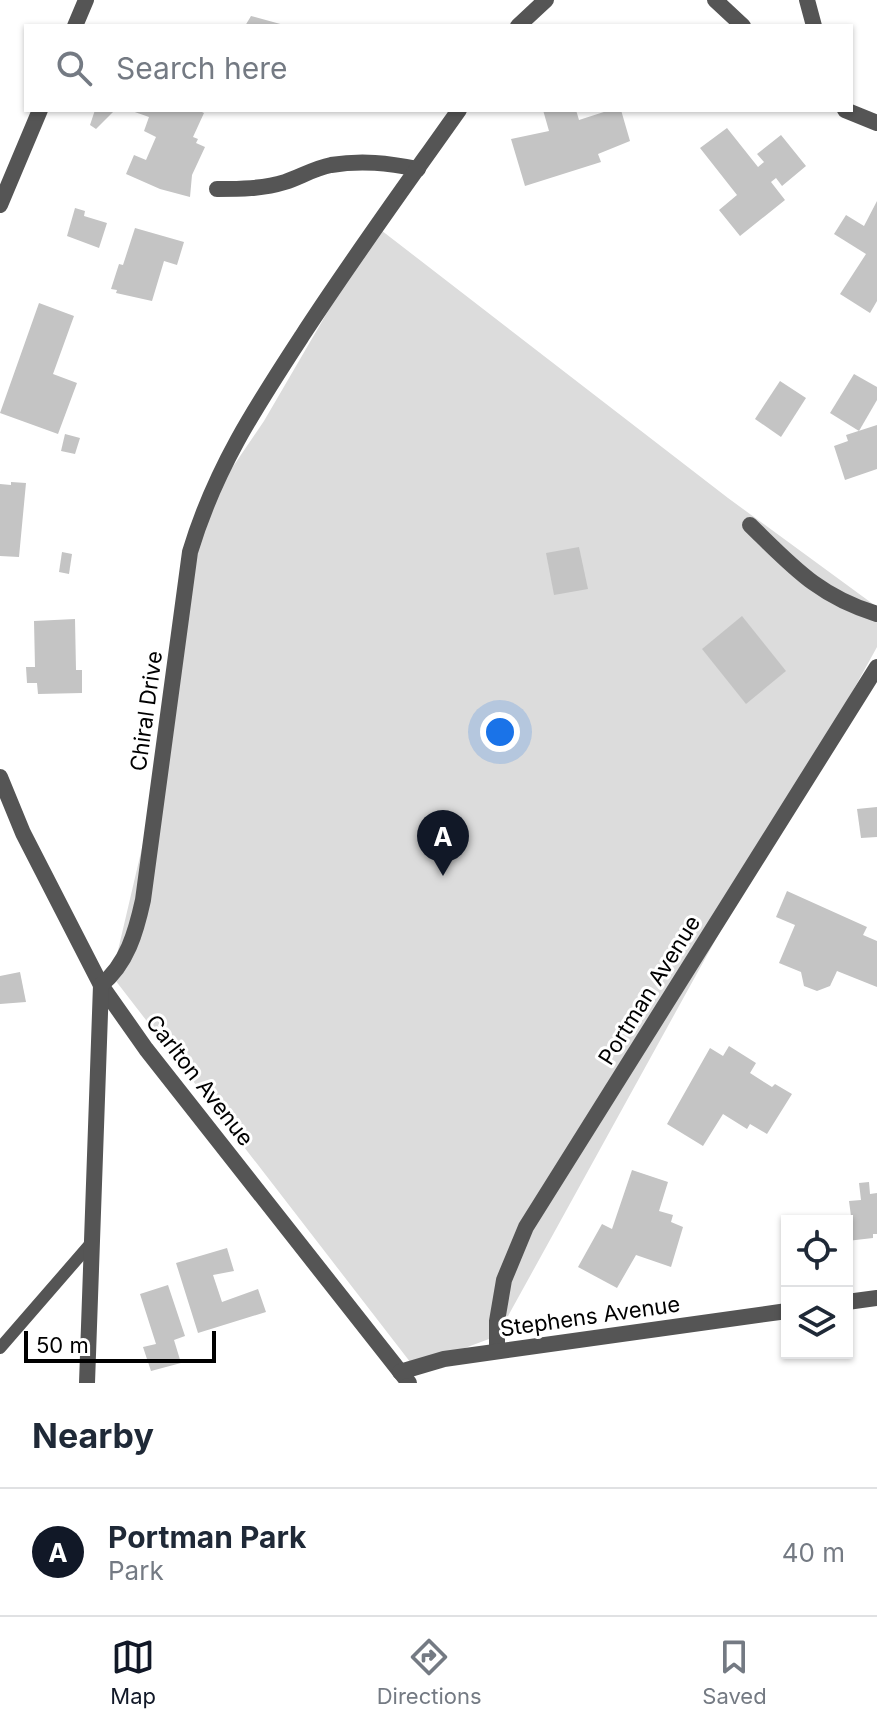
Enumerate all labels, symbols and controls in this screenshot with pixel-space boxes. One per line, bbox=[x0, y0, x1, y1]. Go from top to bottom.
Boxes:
search box bbox=[24, 24, 853, 112]
icon: search bbox=[52, 46, 96, 90]
text: Search here bbox=[116, 50, 288, 86]
street label: Chiral Drive bbox=[125, 649, 167, 773]
your location bbox=[480, 712, 520, 752]
pin: A bbox=[417, 810, 469, 876]
street label: Portman Avenue bbox=[593, 911, 705, 1069]
street label: Carlton Avenue bbox=[141, 1009, 259, 1151]
map controls bbox=[781, 1215, 853, 1359]
button: locate bbox=[781, 1215, 853, 1287]
button: layers bbox=[781, 1287, 853, 1359]
street label: Stephens Avenue bbox=[498, 1291, 682, 1341]
scale bar bbox=[24, 1327, 216, 1363]
text: 50 m bbox=[36, 1332, 89, 1358]
text: Nearby bbox=[32, 1415, 154, 1456]
text: Portman Park bbox=[108, 1519, 307, 1555]
text: A bbox=[48, 1537, 68, 1568]
text: 40 m bbox=[782, 1537, 845, 1568]
text: Park bbox=[108, 1555, 164, 1586]
tab: Map bbox=[110, 1635, 156, 1709]
tab: Directions bbox=[377, 1635, 482, 1709]
tab: Saved bbox=[702, 1635, 767, 1709]

